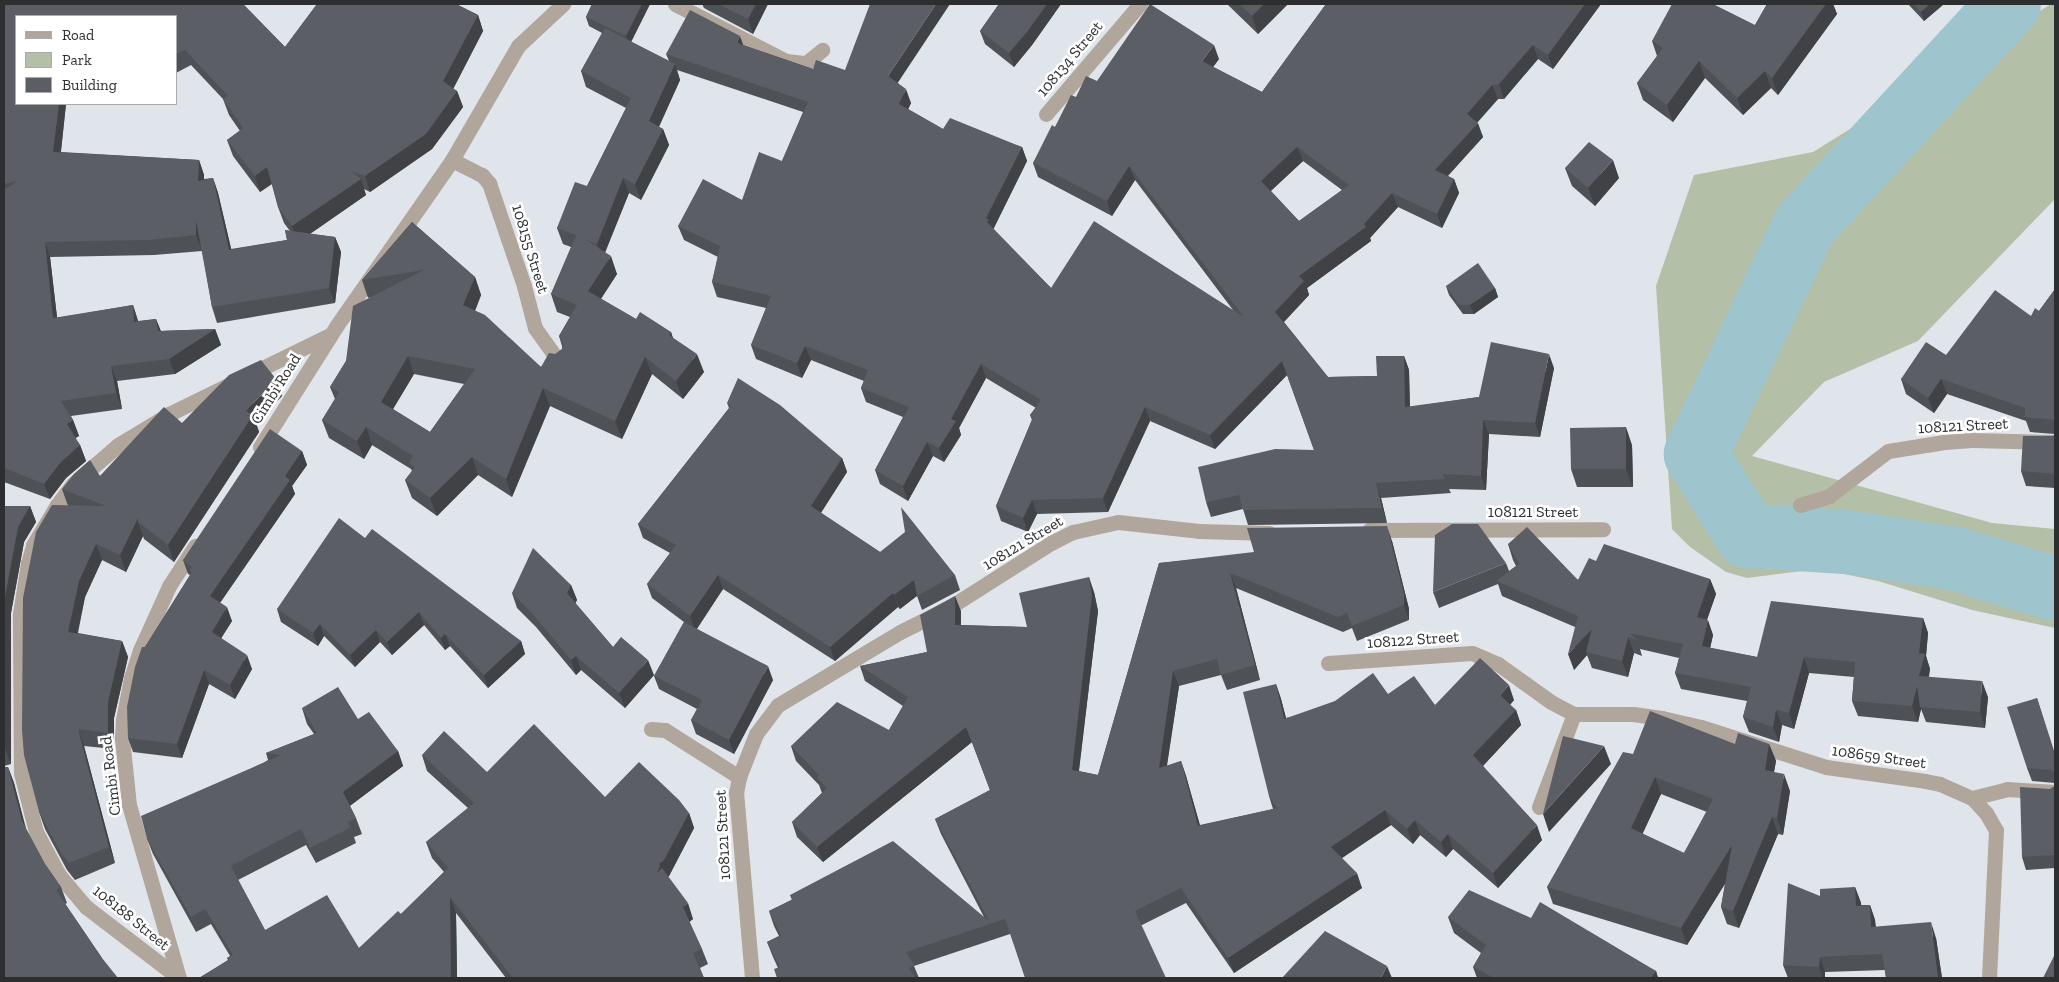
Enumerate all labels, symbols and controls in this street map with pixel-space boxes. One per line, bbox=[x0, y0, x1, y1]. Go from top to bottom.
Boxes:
legend bbox=[15, 15, 178, 105]
street label: 108134 Street bbox=[1033, 17, 1107, 101]
text: Road bbox=[62, 26, 94, 44]
text: Park bbox=[62, 51, 92, 69]
text: Building bbox=[62, 76, 117, 94]
street label: 108155 Street bbox=[507, 202, 553, 296]
street label: Cimbi Road bbox=[247, 350, 305, 428]
street label: 108121 Street bbox=[1917, 414, 2009, 438]
street label: 108121 Street bbox=[1488, 502, 1578, 522]
street label: 108121 Street bbox=[979, 512, 1067, 574]
street label: 108122 Street bbox=[1366, 627, 1460, 653]
street label: Cimbi Road bbox=[97, 735, 125, 817]
street label: 108659 Street bbox=[1831, 741, 1927, 773]
street label: 108121 Street bbox=[711, 789, 735, 881]
street label: 108188 Street bbox=[89, 881, 173, 955]

